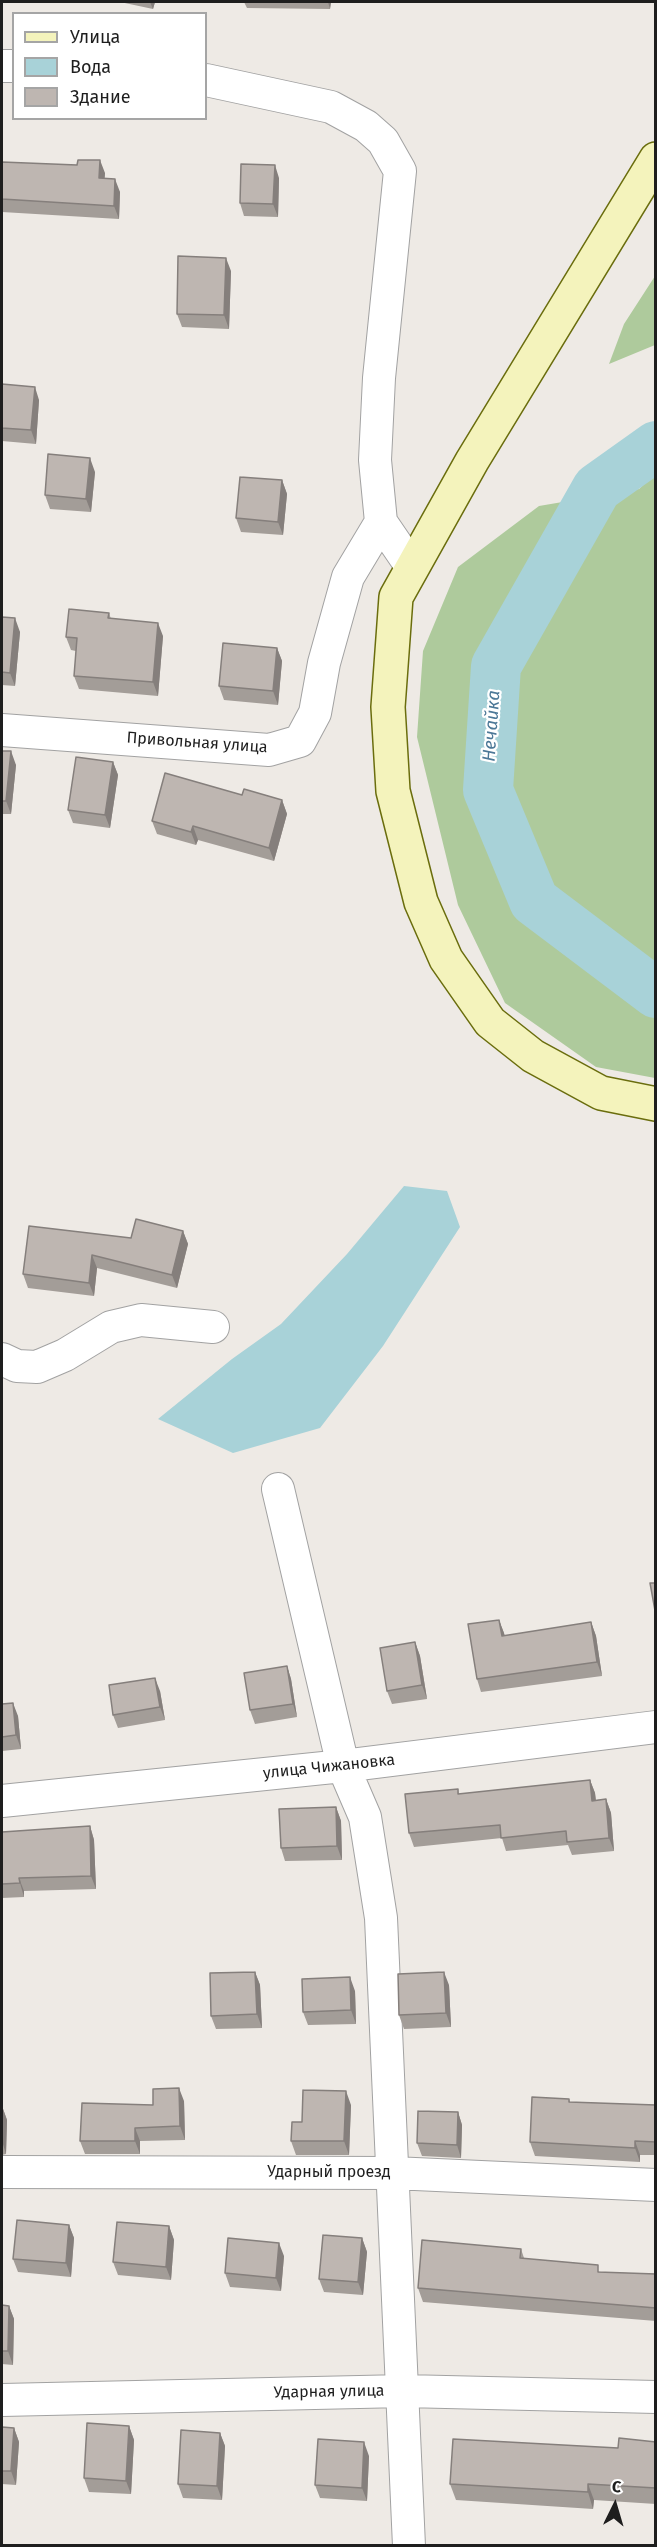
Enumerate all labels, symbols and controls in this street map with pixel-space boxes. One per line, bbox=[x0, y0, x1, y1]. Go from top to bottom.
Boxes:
legend bbox=[12, 12, 207, 120]
text: Улица bbox=[70, 26, 120, 48]
text: Вода bbox=[70, 56, 111, 78]
text: Здание bbox=[70, 86, 131, 108]
water label: Нечайка bbox=[479, 690, 505, 762]
street label: Привольная улица bbox=[126, 728, 268, 758]
street label: улица Чижановка bbox=[262, 1751, 396, 1783]
street label: Ударный проезд bbox=[267, 2163, 391, 2183]
street label: Ударная улица bbox=[273, 2381, 385, 2403]
north arrow bbox=[585, 2475, 645, 2535]
text: С bbox=[611, 2477, 622, 2496]

